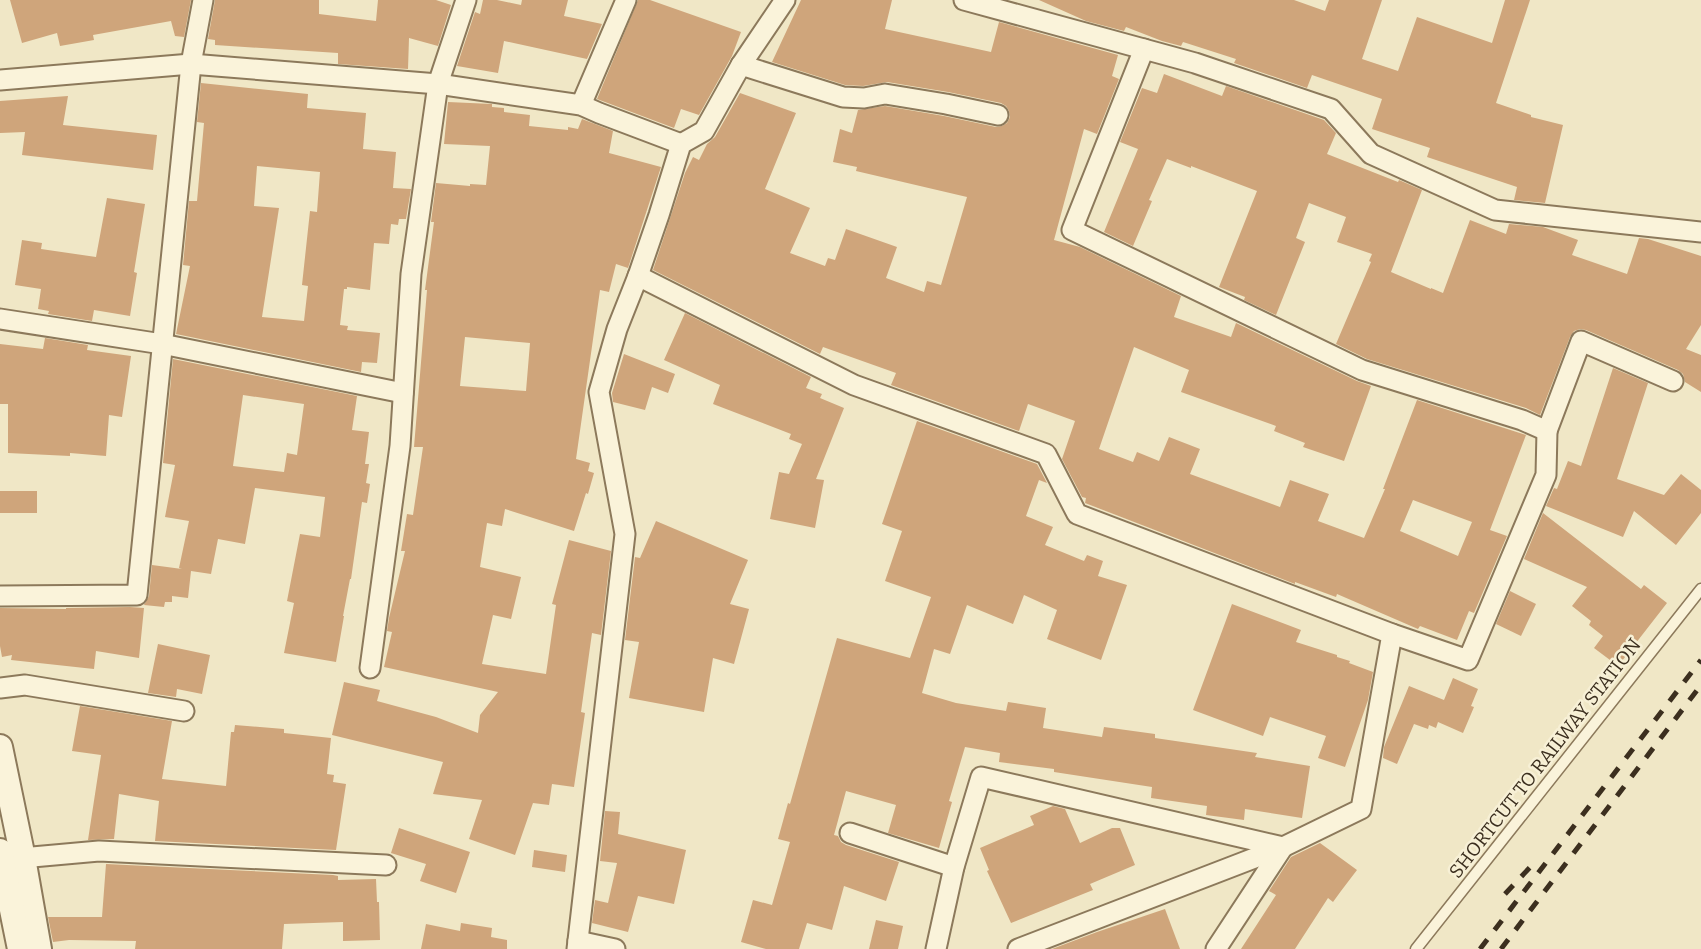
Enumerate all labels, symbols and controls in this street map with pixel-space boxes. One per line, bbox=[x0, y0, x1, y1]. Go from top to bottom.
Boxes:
street label: SHORTCUT TO RAILWAY STATION bbox=[1444, 633, 1646, 883]

